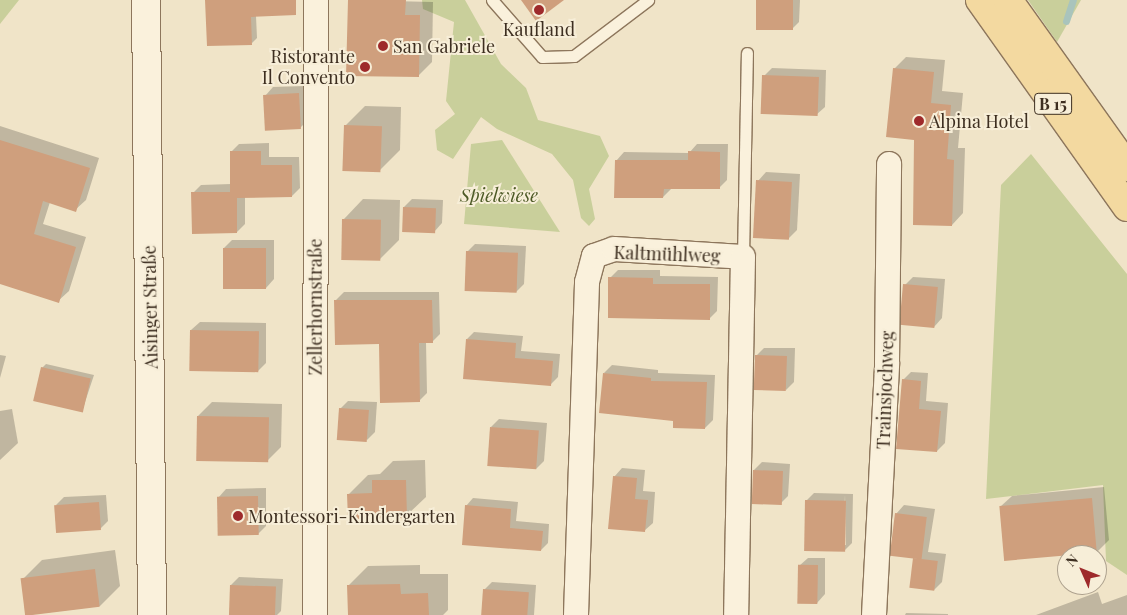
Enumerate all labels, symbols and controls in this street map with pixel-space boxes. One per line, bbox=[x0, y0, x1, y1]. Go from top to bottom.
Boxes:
marker: Kaufland bbox=[533, 4, 545, 16]
place label: Kaufland bbox=[503, 18, 575, 40]
place label: San Gabriele bbox=[393, 35, 495, 57]
marker: San Gabriele bbox=[377, 40, 389, 52]
place label: Ristorante Il Convento bbox=[262, 46, 355, 88]
marker: Ristorante Il Convento bbox=[359, 61, 371, 73]
road number: B 15 bbox=[1033, 90, 1073, 118]
place label: Alpina Hotel bbox=[929, 110, 1029, 132]
marker: Alpina Hotel bbox=[913, 115, 925, 127]
park label: Spielwiese bbox=[460, 184, 538, 206]
street label: Zellerhornstraße bbox=[304, 239, 326, 375]
street label: Kaltmühlweg bbox=[613, 241, 721, 267]
street label: Aisinger Straße bbox=[138, 245, 162, 369]
street label: Trainsjochweg bbox=[872, 330, 898, 450]
place label: Montessori-Kindergarten bbox=[248, 505, 455, 527]
marker: Montessori-Kindergarten bbox=[232, 510, 244, 522]
north arrow bbox=[1057, 545, 1107, 595]
text: N bbox=[1061, 550, 1082, 570]

